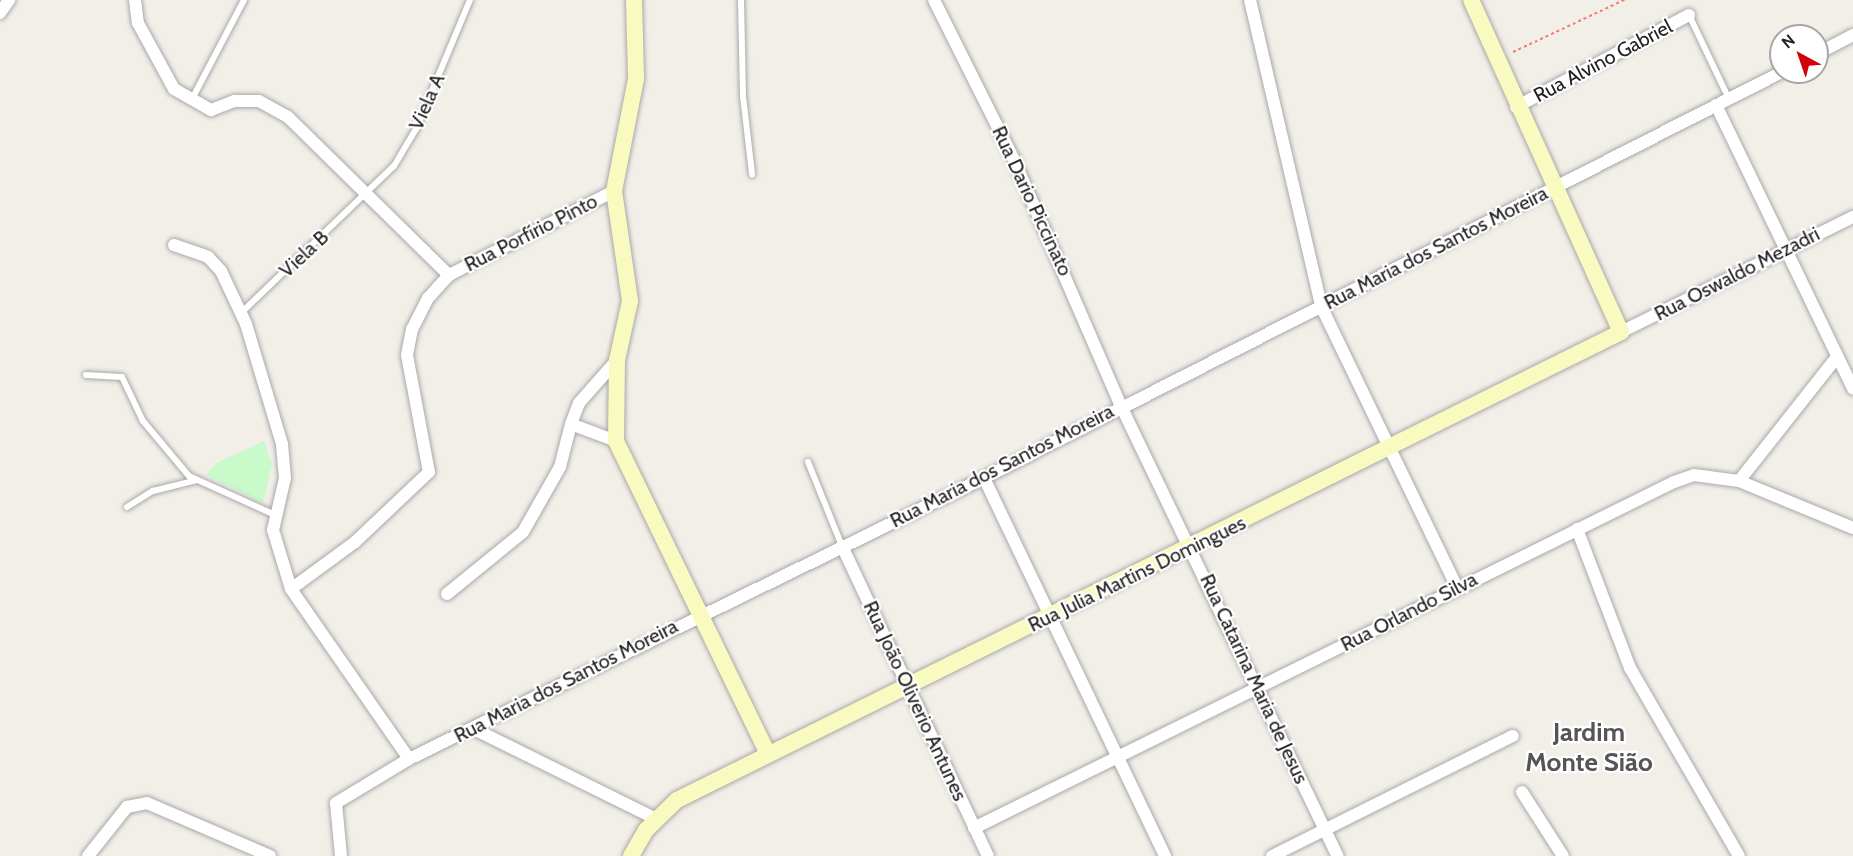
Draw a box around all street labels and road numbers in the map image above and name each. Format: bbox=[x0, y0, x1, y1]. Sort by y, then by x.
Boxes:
street label: Rua Alvino Gabriel bbox=[1530, 14, 1676, 108]
street label: Viela A bbox=[404, 70, 450, 134]
street label: Rua Dario Piccinato bbox=[987, 122, 1077, 280]
street label: Rua Maria dos Santos Moreira bbox=[1320, 181, 1552, 315]
street label: Rua Porfírio Pinto bbox=[460, 189, 602, 277]
street label: Rua Oswaldo Mezadri bbox=[1650, 222, 1824, 326]
street label: Viela B bbox=[274, 225, 334, 283]
street label: Rua Maria dos Santos Moreira bbox=[886, 399, 1118, 533]
street label: Rua Julia Martins Domingues bbox=[1024, 511, 1250, 637]
street label: Rua Orlando Silva bbox=[1337, 567, 1481, 657]
street label: Rua Catarina Maria de Jesus bbox=[1195, 570, 1313, 788]
street label: Rua João Oliverio Antunes bbox=[858, 597, 972, 805]
street label: Rua Maria dos Santos Moreira bbox=[450, 614, 682, 748]

